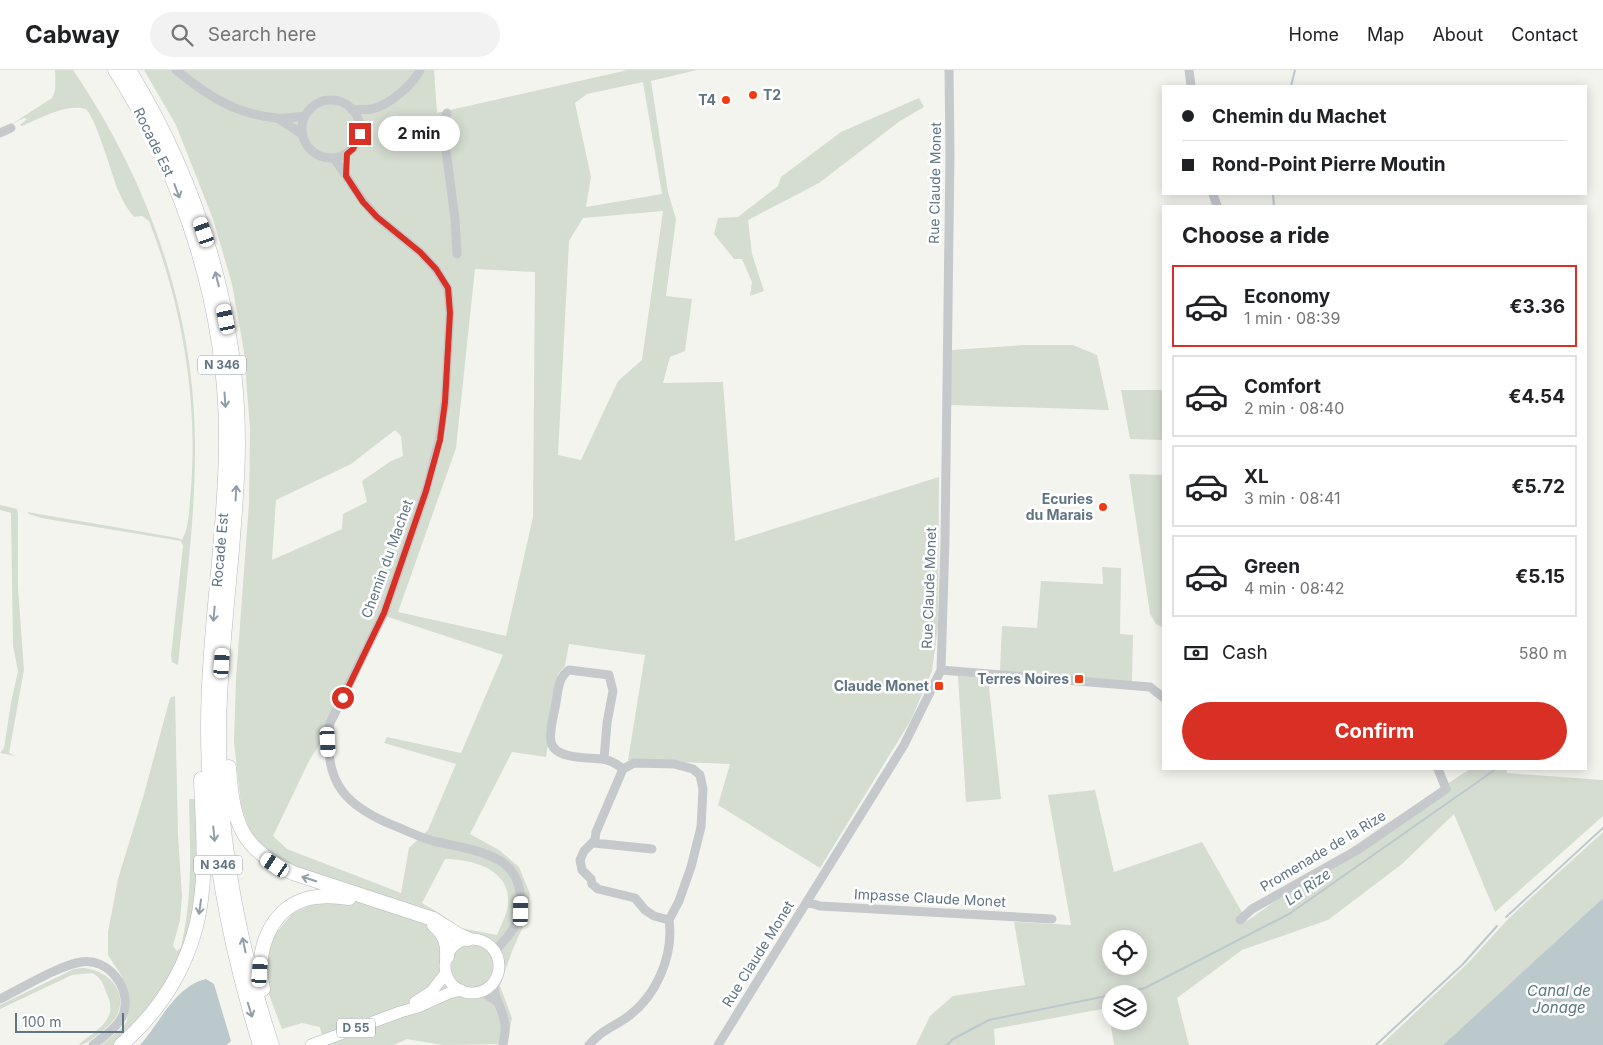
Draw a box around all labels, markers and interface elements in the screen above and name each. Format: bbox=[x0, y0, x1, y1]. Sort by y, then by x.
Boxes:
search box bbox=[150, 12, 500, 57]
text: Cabway bbox=[25, 20, 120, 49]
icon: search bbox=[168, 21, 196, 49]
text: Search here bbox=[208, 23, 316, 46]
text: Home bbox=[1289, 24, 1339, 45]
text: Map bbox=[1367, 24, 1404, 45]
text: About bbox=[1432, 24, 1483, 45]
text: Contact bbox=[1511, 24, 1578, 45]
place label: T2 bbox=[763, 86, 781, 103]
marker: T2 bbox=[747, 89, 759, 101]
place label: T4 bbox=[698, 91, 716, 108]
marker: T4 bbox=[720, 94, 732, 106]
street label: Rocade Est bbox=[131, 105, 179, 179]
text: Chemin du Machet bbox=[1212, 105, 1386, 128]
callout: 2 min bbox=[378, 116, 460, 152]
street label: Rue Claude Monet bbox=[925, 121, 944, 244]
route end bbox=[349, 123, 371, 145]
text: 2 min bbox=[398, 123, 440, 143]
text: Rond-Point Pierre Moutin bbox=[1212, 153, 1446, 176]
one-way arrow bbox=[173, 183, 182, 198]
car bbox=[192, 215, 215, 249]
text: Choose a ride bbox=[1182, 222, 1330, 248]
one-way arrow bbox=[212, 272, 221, 288]
icon: car bbox=[1184, 284, 1229, 329]
text: Economy bbox=[1244, 285, 1330, 308]
text: €3.36 bbox=[1510, 295, 1565, 318]
car bbox=[215, 303, 236, 335]
text: 1 min · 08:39 bbox=[1244, 308, 1340, 328]
road number: N 346 bbox=[198, 356, 246, 374]
icon: car bbox=[1184, 374, 1229, 419]
text: Comfort bbox=[1244, 375, 1321, 398]
text: €4.54 bbox=[1509, 385, 1565, 408]
one-way arrow bbox=[220, 392, 229, 408]
text: 2 min · 08:40 bbox=[1244, 398, 1344, 418]
icon: car bbox=[1184, 464, 1229, 509]
text: XL bbox=[1244, 465, 1269, 488]
text: €5.72 bbox=[1511, 475, 1565, 498]
one-way arrow bbox=[231, 485, 240, 501]
text: 3 min · 08:41 bbox=[1244, 488, 1340, 508]
place label: Ecuries du Marais bbox=[1026, 490, 1093, 523]
street label: Chemin du Machet bbox=[357, 497, 416, 620]
marker: Ecuries du Marais bbox=[1097, 501, 1109, 513]
street label: Rocade Est bbox=[208, 512, 231, 588]
street label: Rue Claude Monet bbox=[918, 526, 939, 649]
icon: car bbox=[1184, 554, 1229, 599]
text: Green bbox=[1244, 555, 1300, 578]
text: €5.15 bbox=[1515, 565, 1565, 588]
text: 4 min · 08:42 bbox=[1244, 578, 1344, 598]
one-way arrow bbox=[210, 606, 219, 622]
icon: cash bbox=[1182, 639, 1210, 667]
text: Cash bbox=[1222, 641, 1268, 664]
text: 580 m bbox=[1519, 643, 1567, 663]
car bbox=[213, 648, 230, 678]
place label: Terres Noires bbox=[977, 670, 1069, 687]
marker: Terres Noires bbox=[1073, 673, 1085, 685]
place label: Claude Monet bbox=[834, 677, 929, 694]
marker: Claude Monet bbox=[933, 680, 945, 692]
route start bbox=[332, 687, 354, 709]
button: Confirm bbox=[1182, 702, 1567, 760]
car bbox=[319, 727, 336, 757]
street label: Promenade de la Rize bbox=[1257, 806, 1389, 895]
one-way arrow bbox=[209, 825, 219, 841]
car bbox=[258, 850, 291, 880]
road number: N 346 bbox=[194, 856, 242, 874]
water label: La Rize bbox=[1281, 864, 1334, 909]
one-way arrow bbox=[301, 873, 317, 883]
street label: Impasse Claude Monet bbox=[854, 885, 1007, 910]
car bbox=[513, 896, 528, 926]
street label: Rue Claude Monet bbox=[718, 897, 797, 1010]
one-way arrow bbox=[195, 898, 205, 914]
map controls bbox=[1102, 930, 1147, 1030]
button: locate bbox=[1102, 930, 1147, 975]
one-way arrow bbox=[239, 937, 248, 953]
car bbox=[251, 957, 268, 987]
water label: Canal de Jonage bbox=[1527, 981, 1591, 1017]
button: layers bbox=[1102, 985, 1147, 1030]
one-way arrow bbox=[245, 1002, 255, 1018]
scale bar bbox=[15, 1010, 124, 1033]
text: 100 m bbox=[22, 1013, 62, 1030]
road number: D 55 bbox=[337, 1018, 375, 1038]

